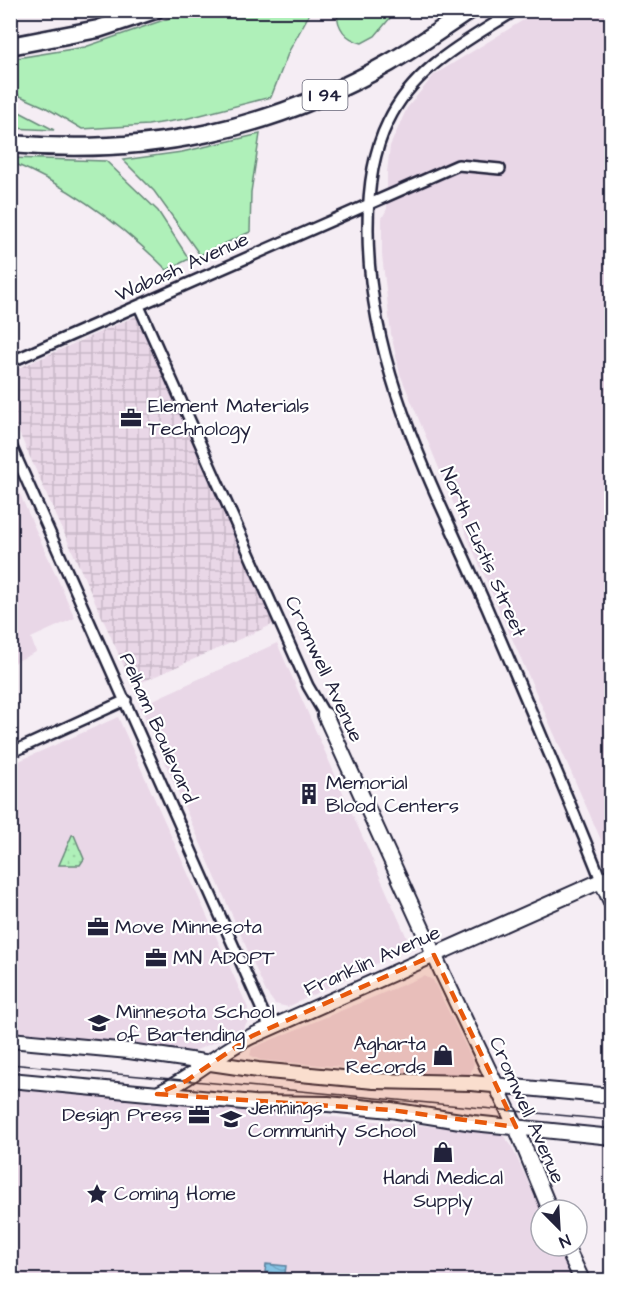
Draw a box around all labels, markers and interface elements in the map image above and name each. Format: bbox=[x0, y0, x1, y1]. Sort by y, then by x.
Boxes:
road number: I 94 bbox=[302, 80, 348, 110]
street label: Wabash Avenue bbox=[111, 225, 253, 309]
place label: Element Materials Technology bbox=[148, 392, 309, 444]
office icon: Element Materials Technology bbox=[119, 406, 143, 430]
street label: North Eustis Street bbox=[433, 462, 533, 642]
street label: Cromwell Avenue bbox=[278, 591, 370, 747]
street label: Pelham Boulevard bbox=[112, 648, 204, 808]
place label: Memorial Blood Centers bbox=[326, 769, 459, 820]
building icon: Memorial Blood Centers bbox=[297, 782, 321, 806]
place label: Move Minnesota bbox=[115, 913, 262, 941]
office icon: Move Minnesota bbox=[86, 915, 110, 939]
street label: Franklin Avenue bbox=[299, 918, 445, 1004]
place label: MN ADOPT bbox=[173, 944, 275, 972]
office icon: MN ADOPT bbox=[144, 946, 168, 970]
place label: Minnesota School of Bartending bbox=[116, 998, 275, 1050]
school or university icon: Minnesota School of Bartending bbox=[87, 1011, 111, 1035]
place label: Agharta Records bbox=[346, 1030, 426, 1081]
street label: Cromwell Avenue bbox=[482, 1032, 572, 1188]
shop icon: Agharta Records bbox=[431, 1043, 455, 1067]
place label: Jennings Community School bbox=[248, 1094, 416, 1146]
place label: Design Press bbox=[62, 1101, 182, 1130]
office icon: Design Press bbox=[187, 1103, 211, 1127]
school or university icon: Jennings Community School bbox=[219, 1107, 243, 1131]
shop icon: Handi Medical Supply bbox=[431, 1140, 455, 1164]
place label: Handi Medical Supply bbox=[383, 1164, 503, 1216]
place label: Coming Home bbox=[114, 1180, 236, 1209]
place icon: Coming Home bbox=[85, 1182, 109, 1206]
north arrow bbox=[529, 1198, 589, 1258]
text: N bbox=[556, 1229, 574, 1253]

